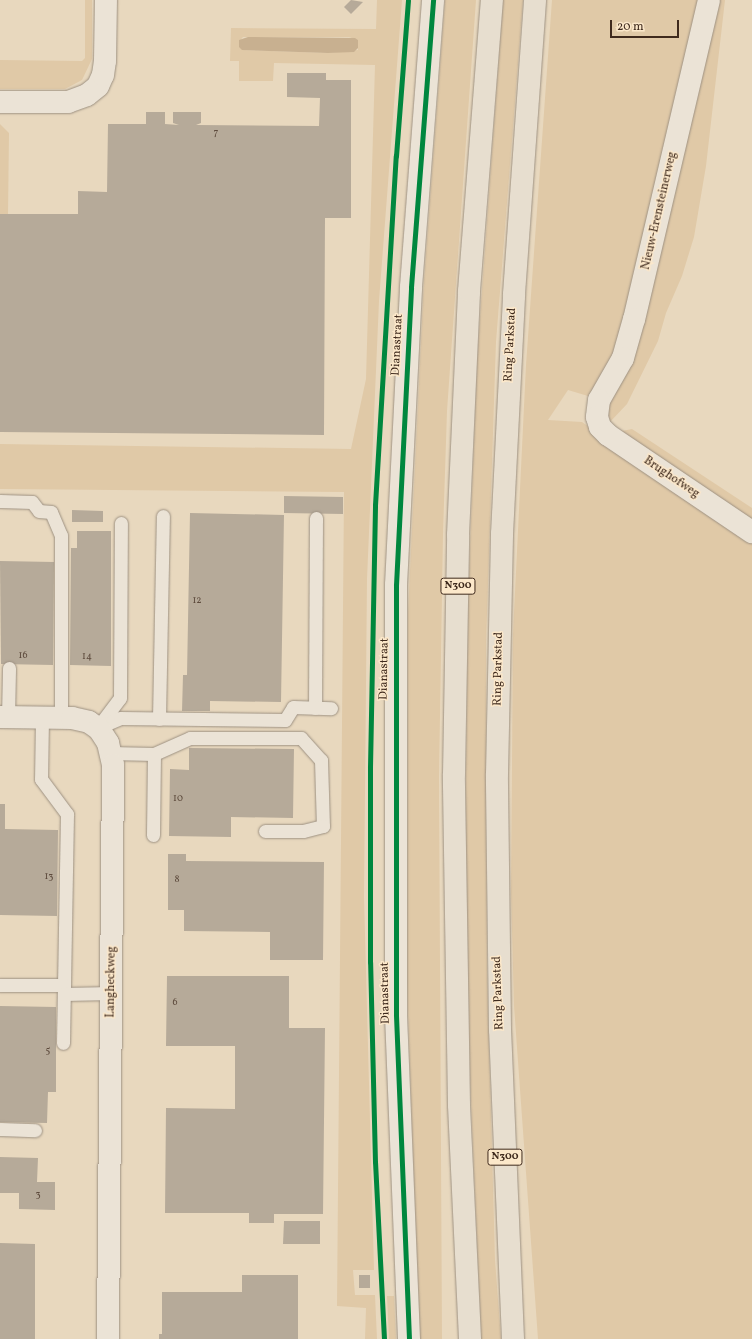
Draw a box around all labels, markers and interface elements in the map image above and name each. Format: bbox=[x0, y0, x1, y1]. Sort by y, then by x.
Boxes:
scale bar bbox=[612, 12, 681, 38]
text: 20 m bbox=[617, 19, 644, 35]
house number: 7 bbox=[214, 127, 218, 139]
street label: Nieuw-Erensteinerweg bbox=[639, 151, 681, 271]
street label: Ring Parkstad bbox=[502, 308, 520, 382]
street label: Dianastraat bbox=[389, 314, 407, 376]
street label: Brughofweg bbox=[640, 454, 702, 502]
road number: N300 bbox=[440, 577, 476, 595]
house number: 12 bbox=[192, 595, 202, 607]
street label: Ring Parkstad bbox=[491, 632, 507, 706]
street label: Dianastraat bbox=[377, 638, 393, 700]
house number: 16 bbox=[19, 650, 27, 662]
house number: 14 bbox=[82, 651, 92, 663]
house number: 10 bbox=[173, 793, 183, 805]
house number: 13 bbox=[44, 871, 54, 883]
house number: 8 bbox=[174, 874, 180, 886]
street label: Langheckweg bbox=[104, 946, 120, 1018]
street label: Ring Parkstad bbox=[491, 956, 507, 1030]
street label: Dianastraat bbox=[378, 962, 394, 1024]
house number: 6 bbox=[172, 997, 178, 1009]
house number: 5 bbox=[46, 1045, 50, 1057]
road number: N300 bbox=[487, 1148, 523, 1166]
house number: 3 bbox=[35, 1189, 41, 1201]

